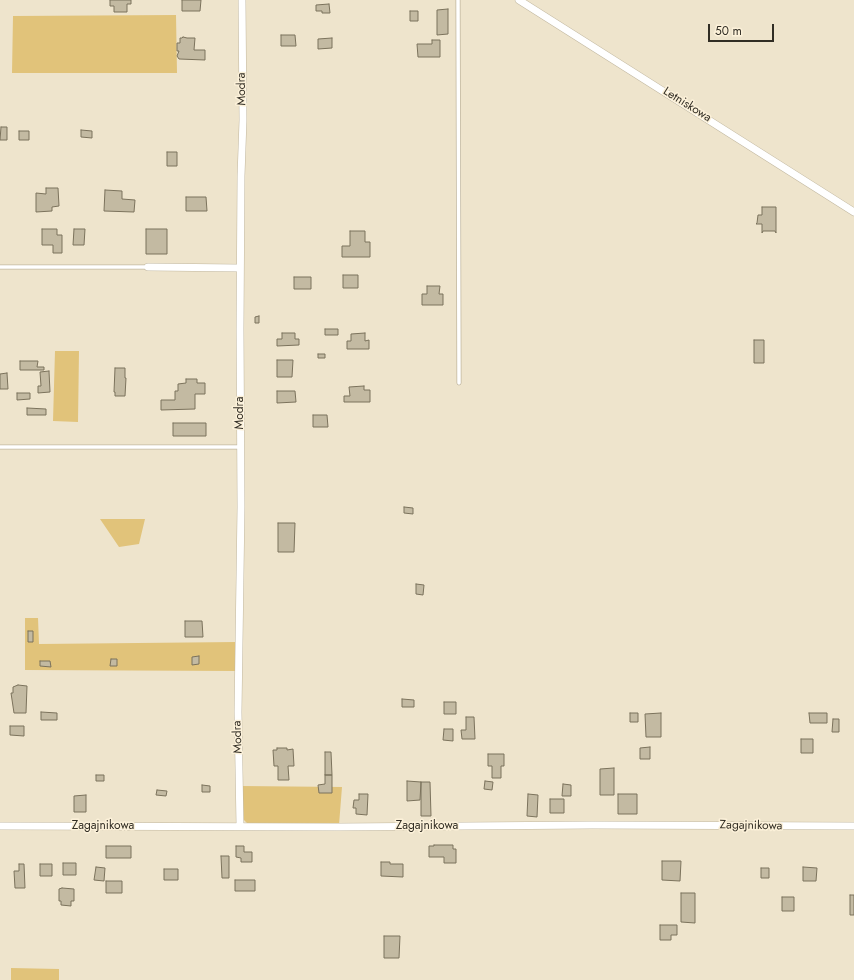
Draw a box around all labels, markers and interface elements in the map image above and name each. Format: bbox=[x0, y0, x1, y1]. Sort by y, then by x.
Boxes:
scale bar bbox=[710, 16, 776, 42]
text: 50 m bbox=[715, 22, 742, 40]
street label: Modra bbox=[235, 72, 249, 106]
street label: Letniskowa bbox=[660, 85, 714, 125]
street label: Modra bbox=[233, 397, 247, 429]
street label: Modra bbox=[230, 720, 246, 754]
street label: Zagajnikowa bbox=[720, 818, 782, 834]
street label: Zagajnikowa bbox=[72, 819, 134, 833]
street label: Zagajnikowa bbox=[396, 819, 458, 833]

